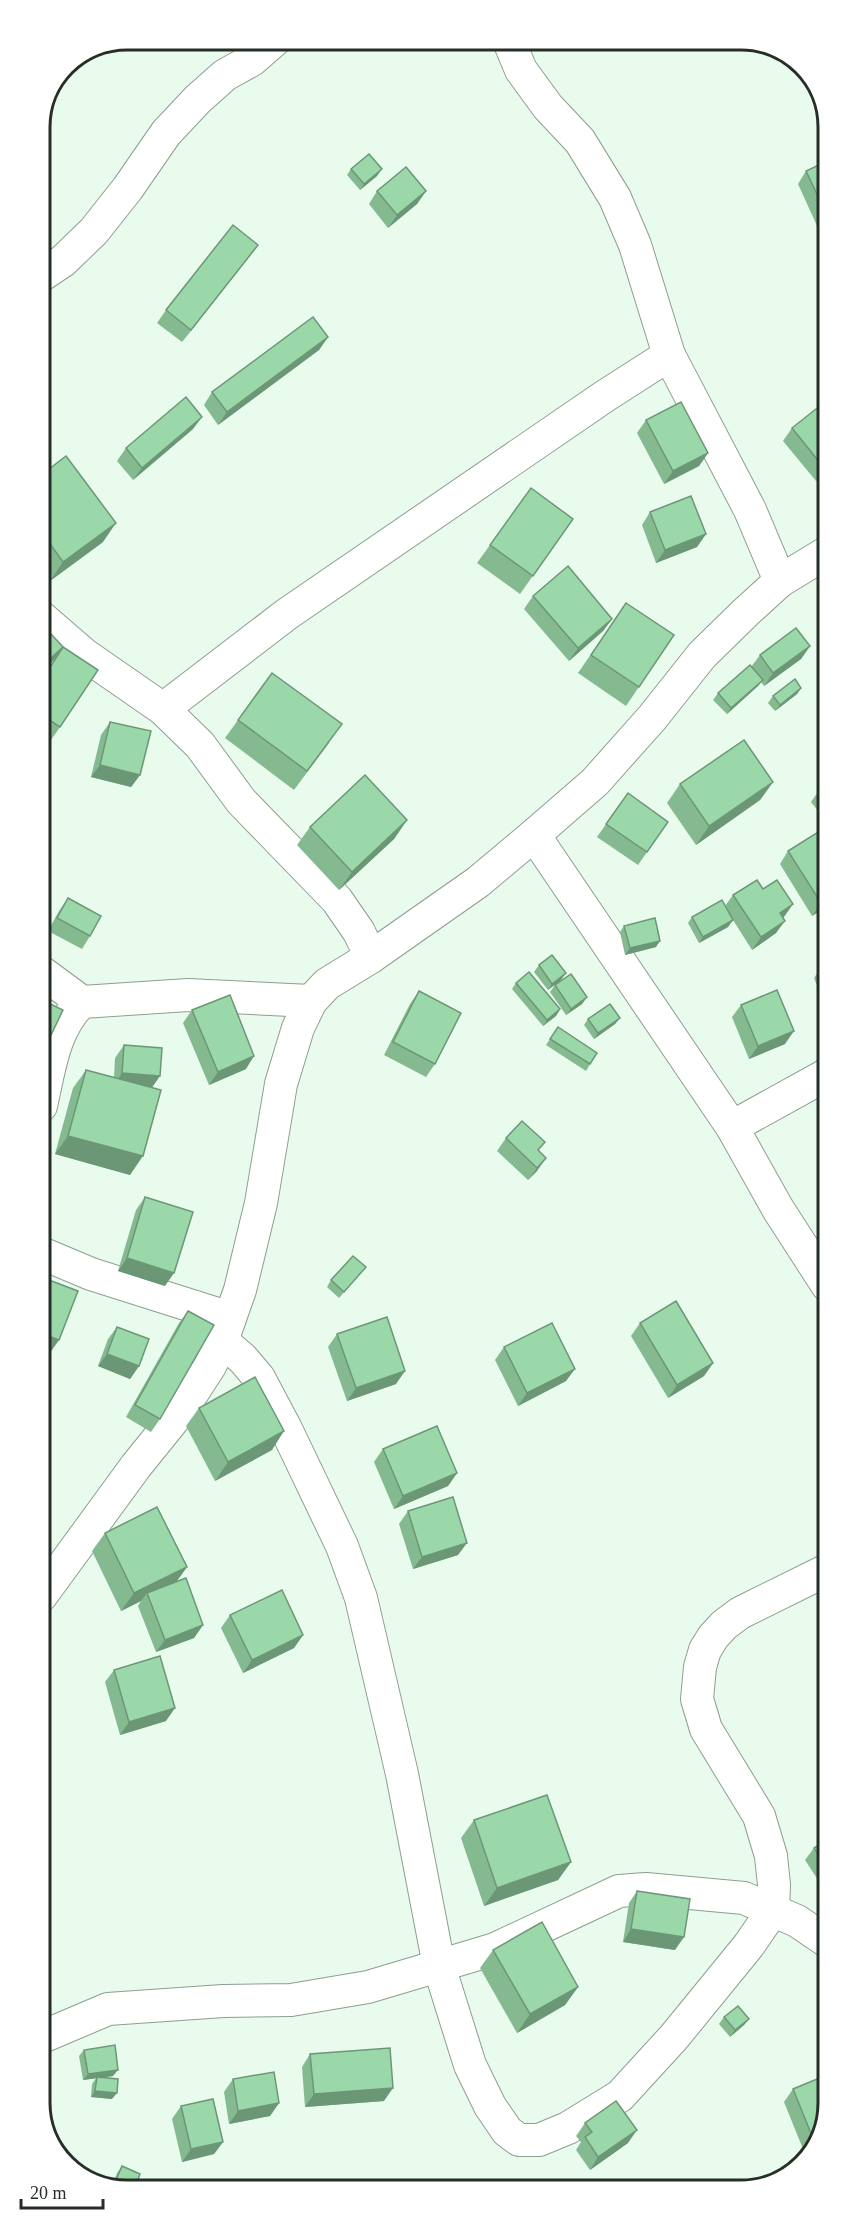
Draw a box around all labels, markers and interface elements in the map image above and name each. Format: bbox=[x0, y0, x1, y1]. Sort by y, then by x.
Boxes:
scale bar bbox=[21, 2172, 104, 2210]
text: 20 m bbox=[30, 2183, 67, 2203]

